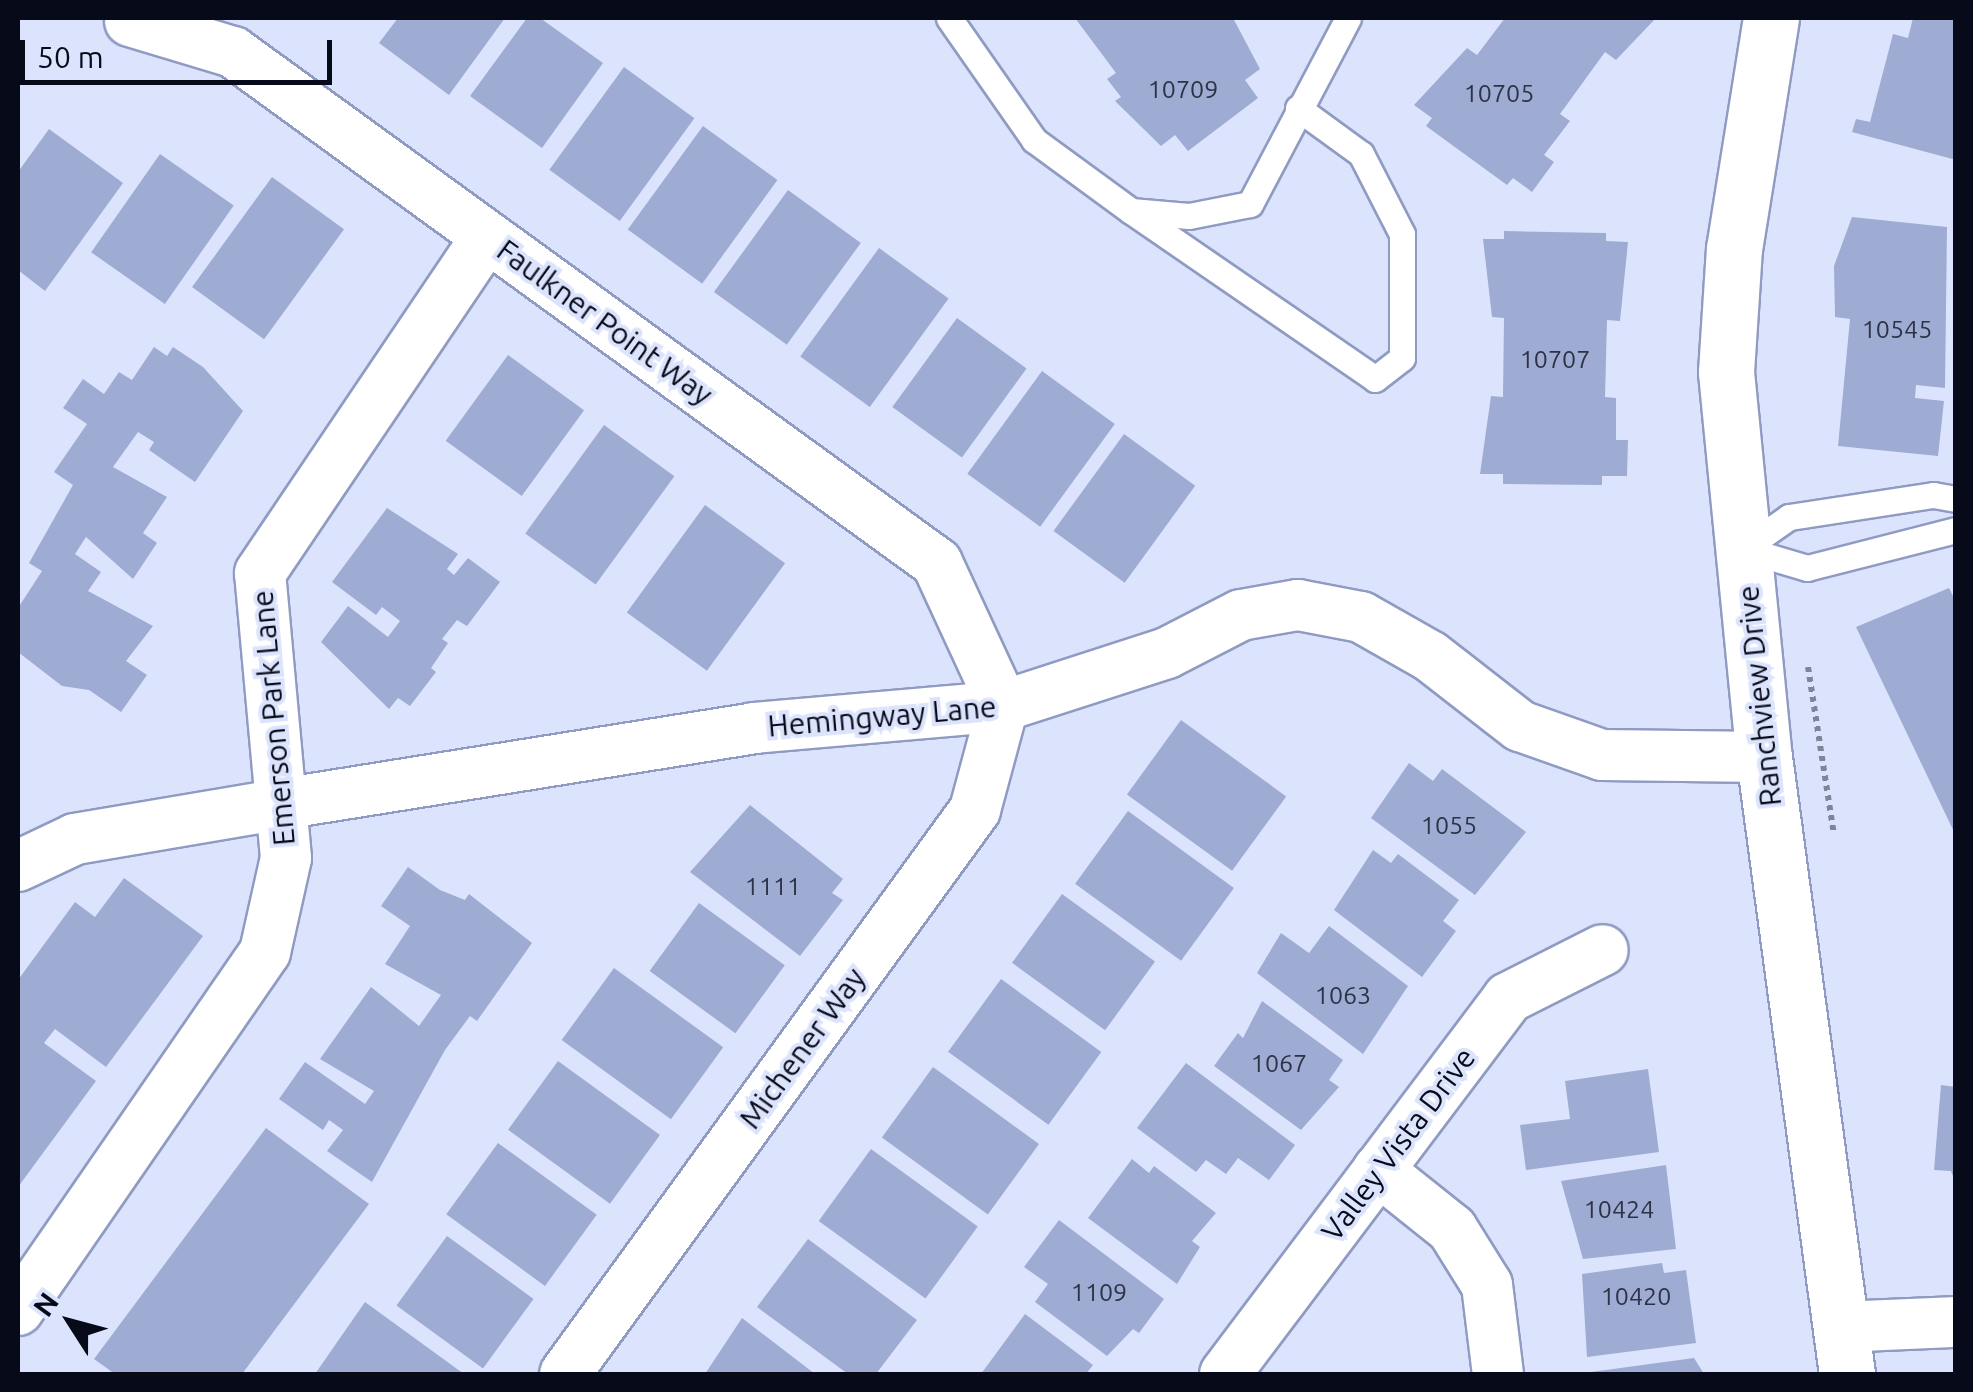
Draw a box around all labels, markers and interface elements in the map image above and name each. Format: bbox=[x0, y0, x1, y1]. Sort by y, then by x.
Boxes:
scale bar bbox=[25, 20, 338, 82]
text: 50 m bbox=[37, 40, 104, 74]
house number: 10709 bbox=[1148, 74, 1218, 104]
house number: 10705 bbox=[1464, 78, 1534, 108]
street label: Faulkner Point Way bbox=[490, 232, 720, 412]
house number: 10545 bbox=[1862, 314, 1932, 344]
house number: 10707 bbox=[1520, 344, 1590, 374]
street label: Ranchview Drive bbox=[1730, 584, 1788, 808]
street label: Emerson Park Lane bbox=[244, 589, 302, 847]
street label: Hemingway Lane bbox=[766, 688, 998, 744]
house number: 1055 bbox=[1421, 810, 1477, 840]
house number: 1111 bbox=[745, 871, 801, 901]
street label: Michener Way bbox=[732, 961, 872, 1135]
house number: 1063 bbox=[1315, 980, 1371, 1010]
street label: Valley Vista Drive bbox=[1314, 1040, 1482, 1248]
house number: 1067 bbox=[1251, 1048, 1307, 1078]
house number: 10424 bbox=[1584, 1194, 1654, 1224]
north arrow bbox=[20, 1272, 120, 1372]
house number: 1109 bbox=[1071, 1277, 1127, 1307]
house number: 10420 bbox=[1601, 1281, 1671, 1311]
text: N bbox=[27, 1287, 64, 1322]

